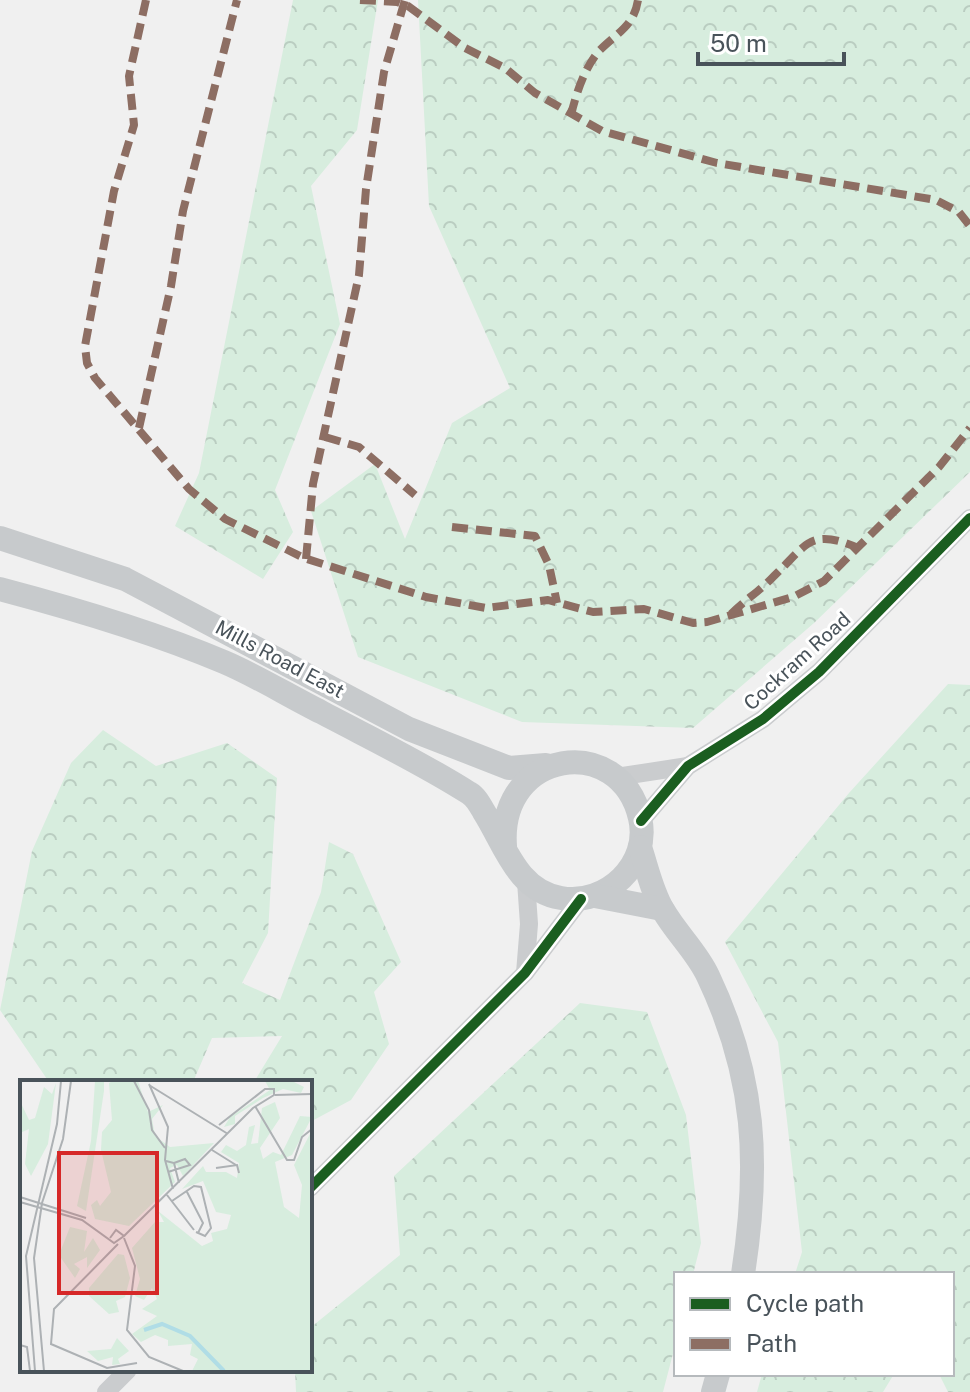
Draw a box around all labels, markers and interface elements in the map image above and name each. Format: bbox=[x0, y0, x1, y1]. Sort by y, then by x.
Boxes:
scale bar bbox=[698, 16, 844, 66]
text: 50 m bbox=[710, 29, 767, 57]
street label: Cockram Road bbox=[739, 607, 855, 715]
street label: Mills Road East bbox=[212, 615, 348, 703]
inset map bbox=[20, 1080, 312, 1372]
legend bbox=[674, 1272, 954, 1376]
text: Cycle path bbox=[746, 1289, 864, 1317]
text: Path bbox=[746, 1329, 797, 1357]

